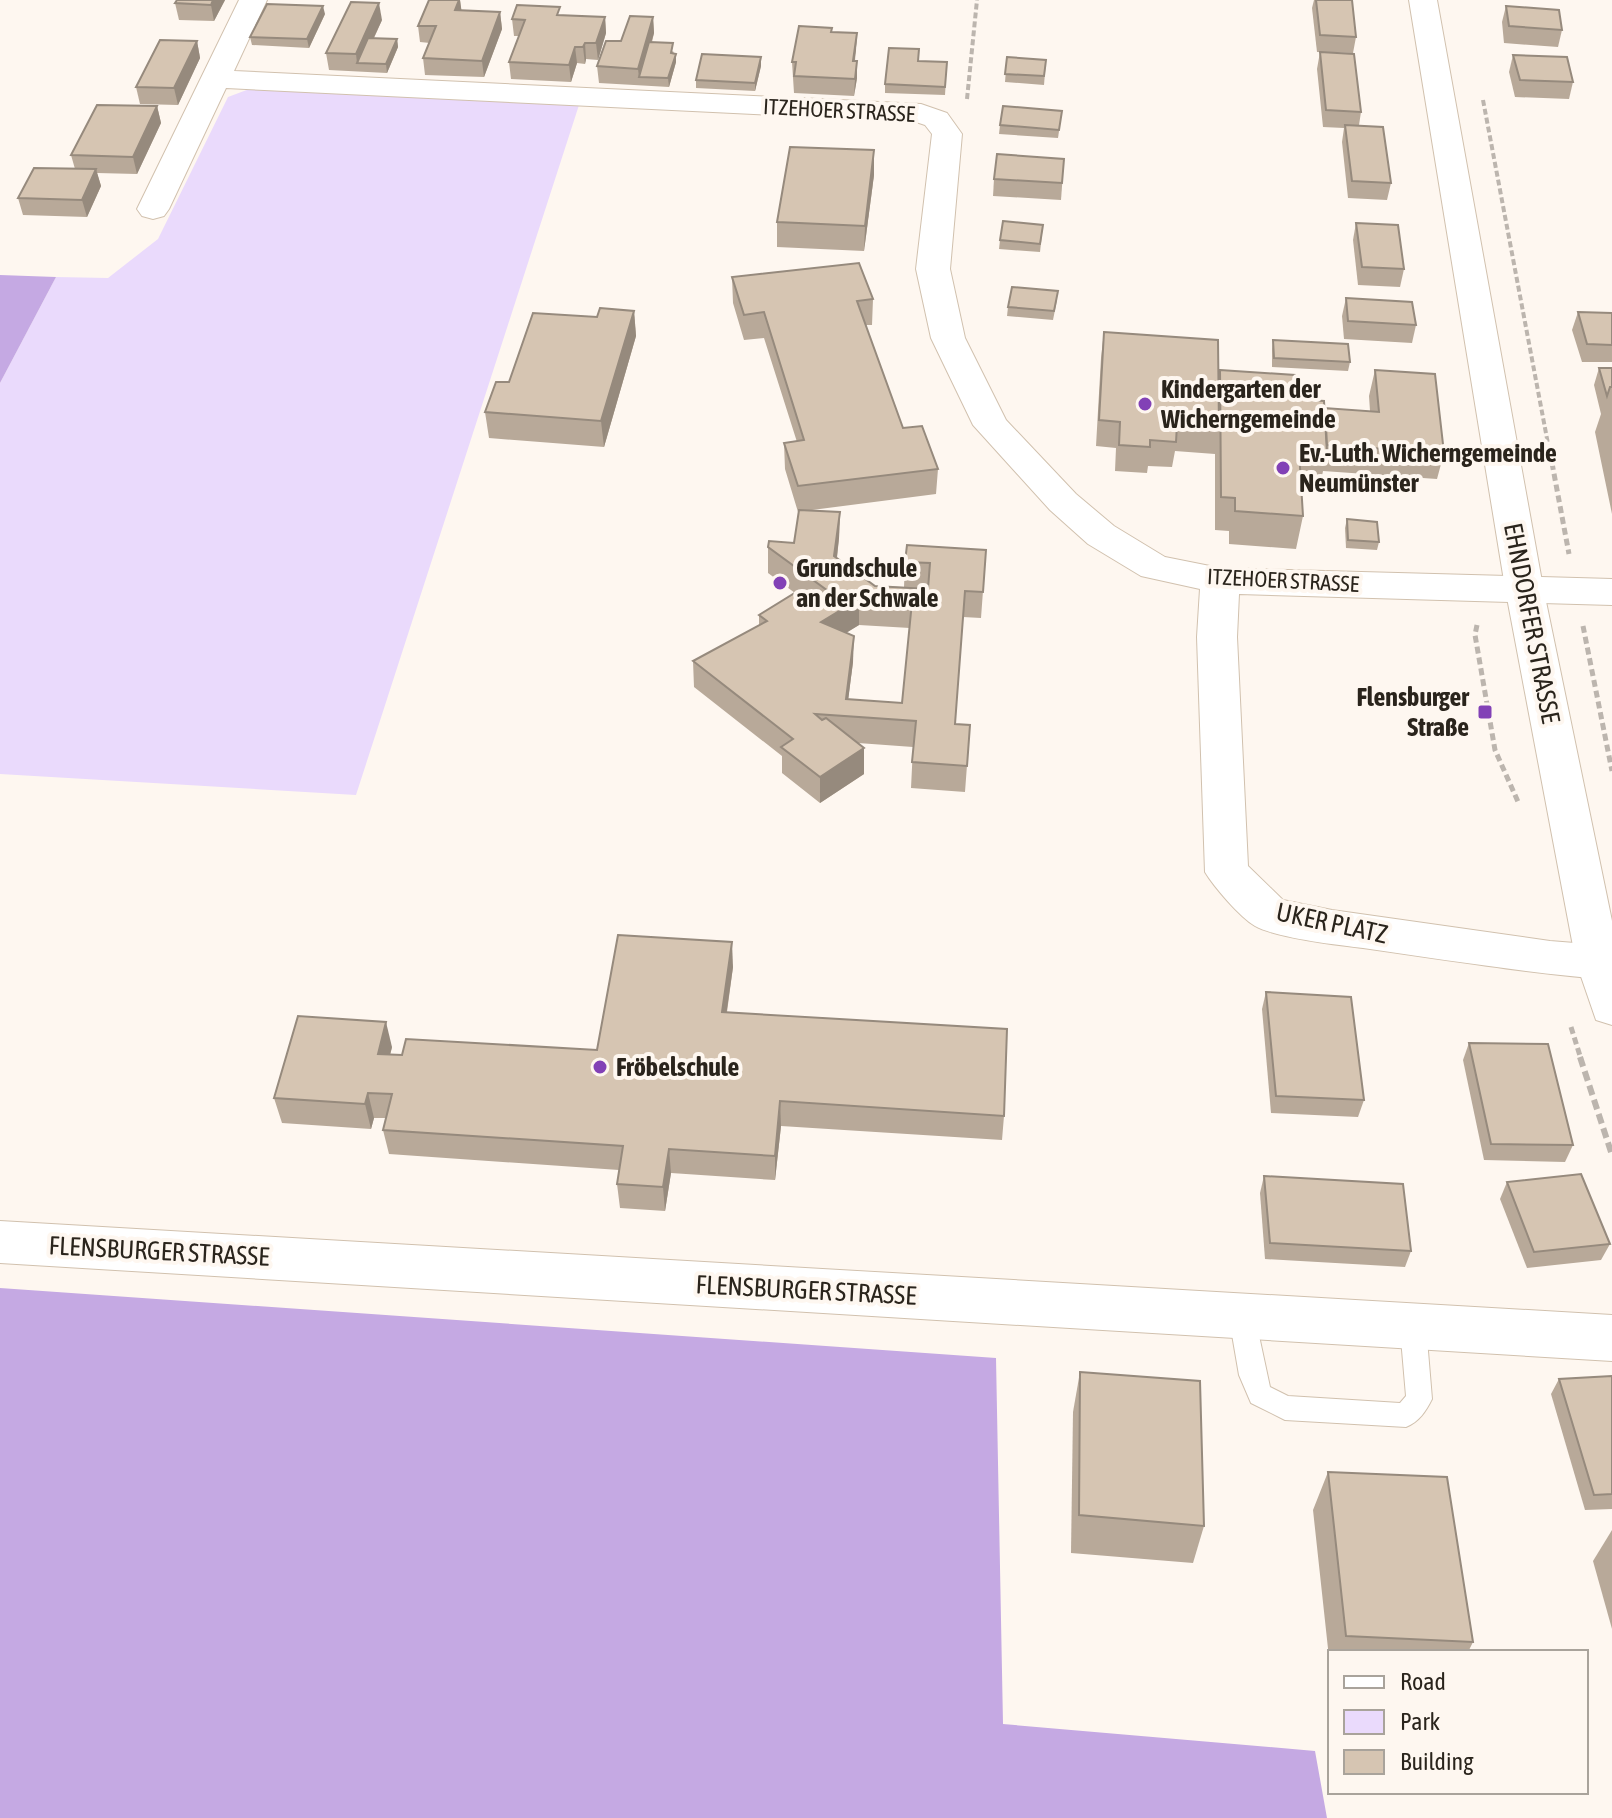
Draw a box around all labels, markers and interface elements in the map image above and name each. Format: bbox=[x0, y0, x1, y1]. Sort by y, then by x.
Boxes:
street label: ITZEHOER STRASSE bbox=[762, 93, 916, 127]
place label: Kindergarten der Wicherngemeinde bbox=[1160, 374, 1336, 434]
marker: Kindergarten der Wicherngemeinde bbox=[1136, 395, 1154, 413]
place label: Ev.-Luth. Wicherngemeinde Neumünster bbox=[1299, 438, 1557, 498]
marker: Ev.-Luth. Wicherngemeinde Neumünster bbox=[1274, 459, 1292, 477]
street label: EHNDORFER STRASSE bbox=[1498, 520, 1566, 726]
place label: Grundschule an der Schwale bbox=[796, 553, 939, 613]
street label: ITZEHOER STRASSE bbox=[1206, 563, 1360, 597]
marker: Grundschule an der Schwale bbox=[771, 574, 789, 592]
place label: Flensburger Straße bbox=[1356, 682, 1470, 742]
marker: Flensburger Straße bbox=[1476, 703, 1494, 721]
street label: UKER PLATZ bbox=[1273, 897, 1391, 949]
place label: Fröbelschule bbox=[616, 1052, 739, 1082]
marker: Fröbelschule bbox=[591, 1058, 609, 1076]
street label: FLENSBURGER STRASSE bbox=[48, 1230, 270, 1272]
street label: FLENSBURGER STRASSE bbox=[695, 1269, 917, 1311]
legend bbox=[1328, 1650, 1588, 1794]
text: Road bbox=[1400, 1668, 1446, 1695]
text: Park bbox=[1400, 1708, 1441, 1735]
text: Building bbox=[1400, 1748, 1474, 1775]

